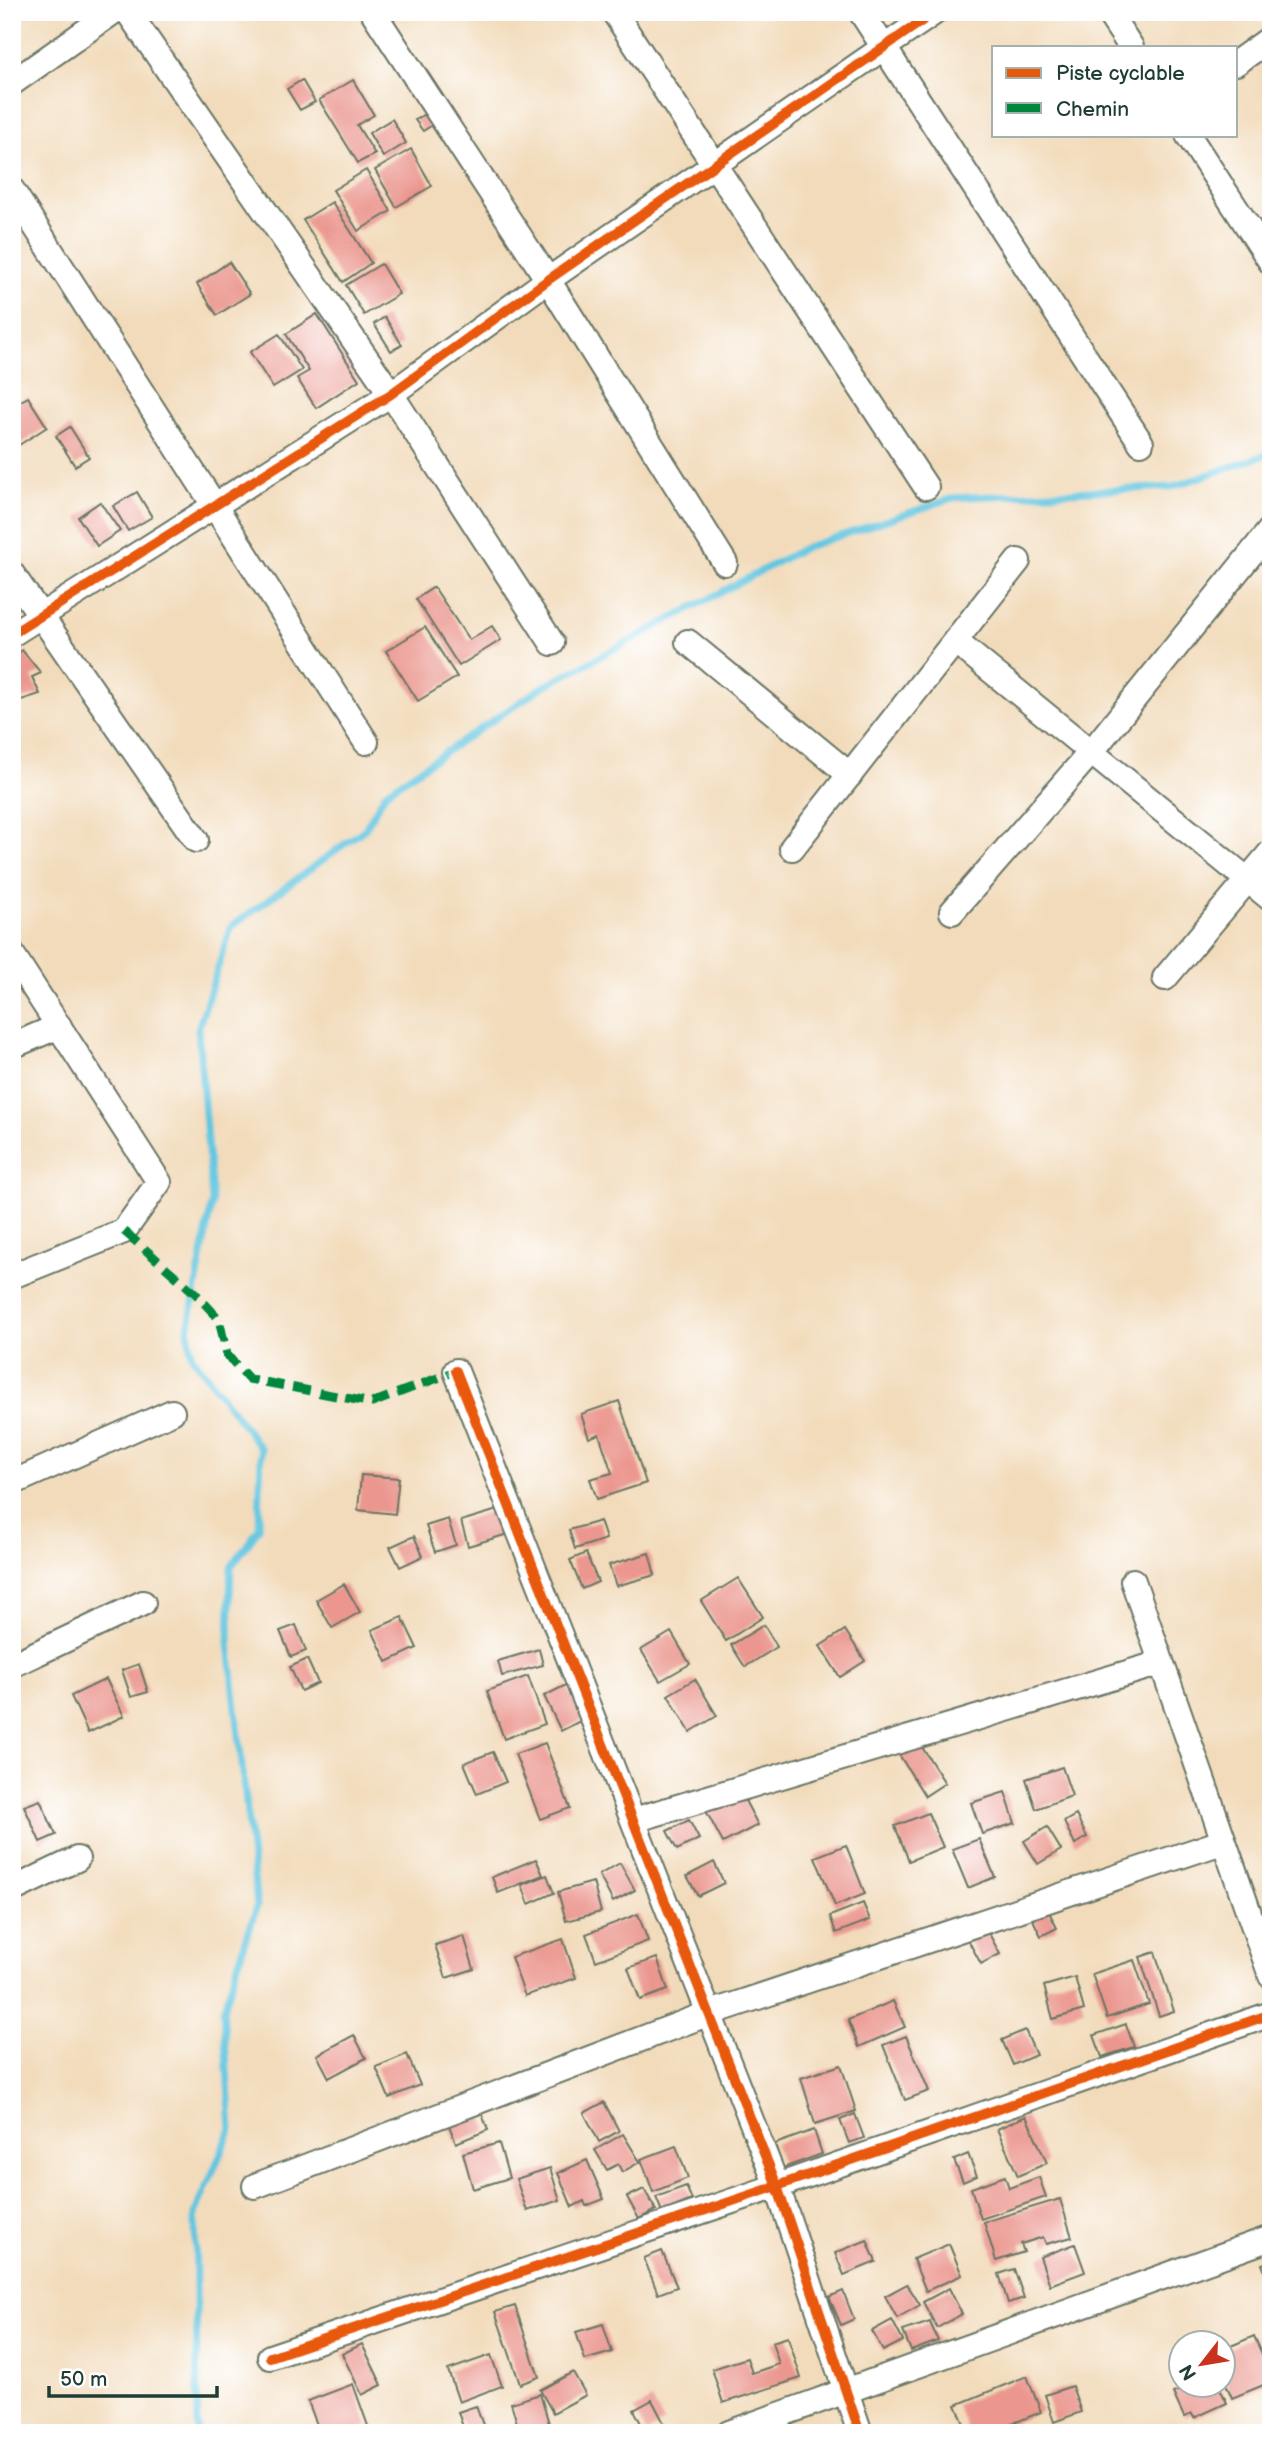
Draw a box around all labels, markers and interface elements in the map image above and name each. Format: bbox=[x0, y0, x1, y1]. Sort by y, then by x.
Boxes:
legend bbox=[992, 46, 1238, 136]
text: Piste cyclable bbox=[1056, 61, 1185, 86]
text: Chemin bbox=[1056, 97, 1129, 122]
north arrow bbox=[1168, 2330, 1238, 2400]
scale bar bbox=[49, 2354, 217, 2398]
text: N bbox=[1175, 2360, 1202, 2384]
text: 50 m bbox=[60, 2367, 107, 2392]

